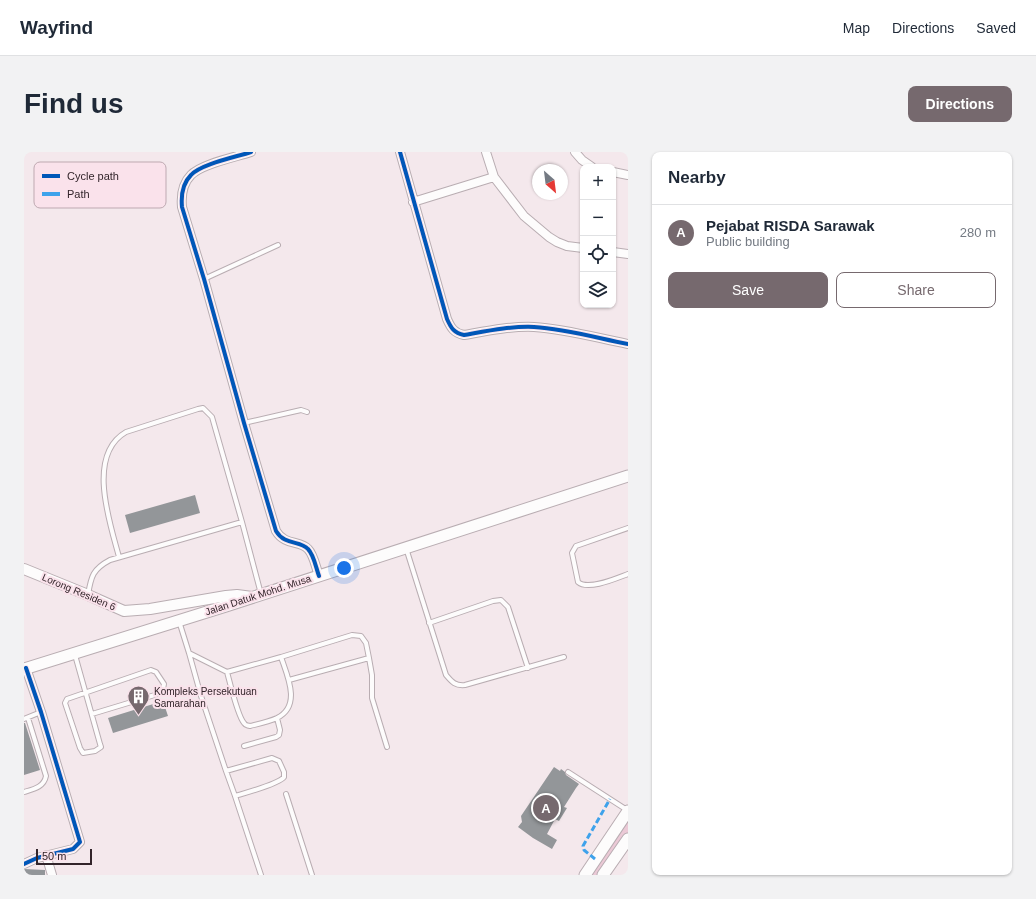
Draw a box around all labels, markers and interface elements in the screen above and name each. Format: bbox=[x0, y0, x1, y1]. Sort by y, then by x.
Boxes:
text: Wayfind bbox=[20, 17, 93, 38]
text: Map bbox=[843, 20, 870, 36]
text: Directions bbox=[892, 20, 954, 36]
text: Saved bbox=[976, 20, 1016, 36]
button: Directions bbox=[908, 86, 1012, 122]
text: Find us bbox=[24, 88, 124, 119]
legend bbox=[34, 162, 166, 208]
north arrow bbox=[532, 164, 568, 200]
map controls bbox=[580, 164, 616, 308]
button: + bbox=[580, 164, 616, 200]
text: Nearby bbox=[668, 168, 726, 187]
text: Cycle path bbox=[67, 170, 119, 182]
text: Path bbox=[67, 188, 90, 200]
button: − bbox=[580, 200, 616, 236]
text: Pejabat RISDA Sarawak bbox=[706, 217, 875, 234]
text: A bbox=[676, 225, 686, 240]
text: 280 m bbox=[960, 225, 996, 240]
text: Public building bbox=[706, 234, 790, 249]
button: locate bbox=[580, 236, 616, 272]
button: layers bbox=[580, 272, 616, 308]
button: Save bbox=[668, 272, 828, 308]
button: Share bbox=[836, 272, 996, 308]
your location bbox=[334, 558, 354, 578]
street label: Lorong Residen 6 bbox=[41, 572, 118, 613]
street label: Jalan Datuk Mohd. Musa bbox=[204, 573, 313, 617]
building icon: Kompleks Persekutuan Samarahan bbox=[125, 684, 151, 717]
place label: Kompleks Persekutuan Samarahan bbox=[154, 686, 257, 709]
pin: A bbox=[533, 793, 559, 823]
scale bar bbox=[36, 847, 92, 866]
text: 50 m bbox=[42, 850, 66, 862]

